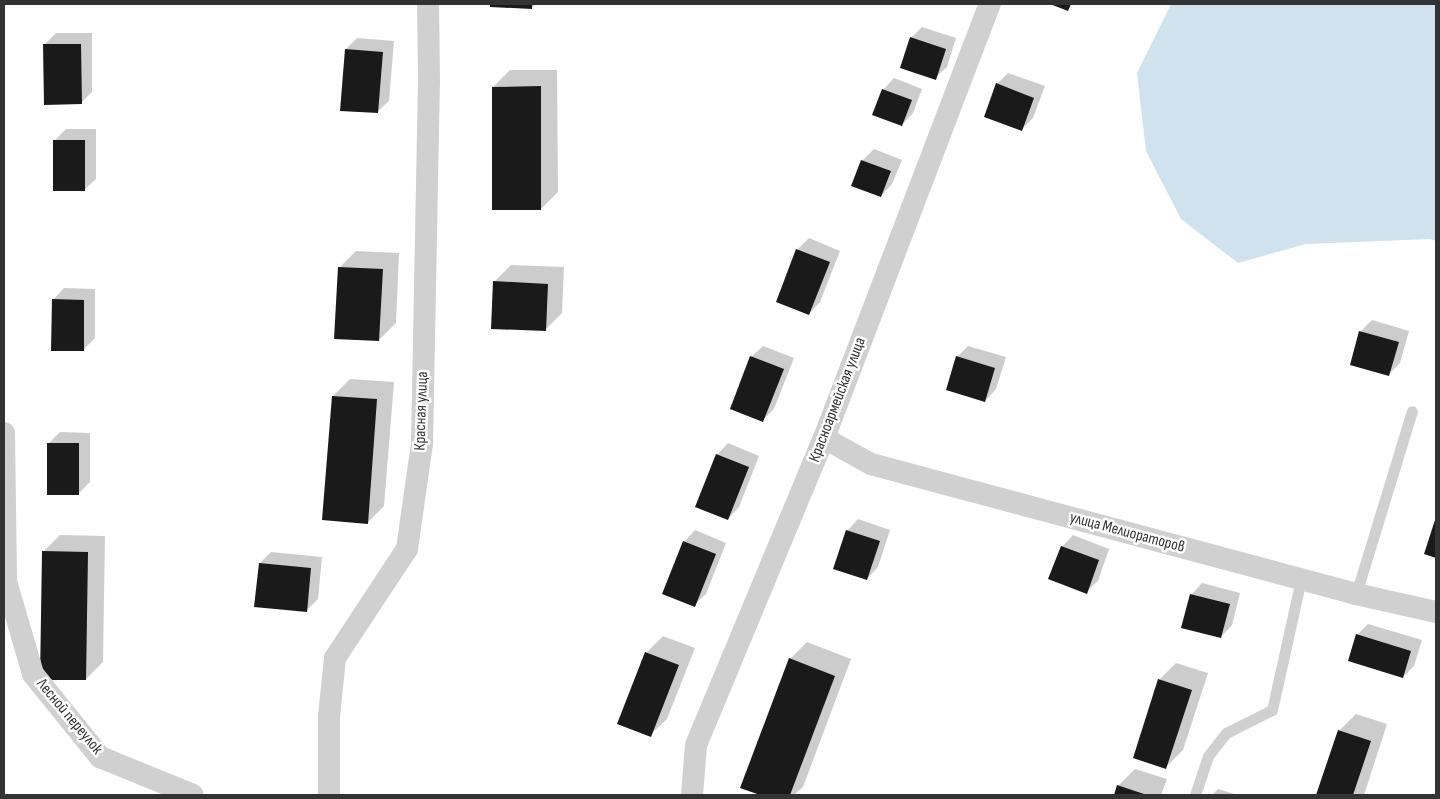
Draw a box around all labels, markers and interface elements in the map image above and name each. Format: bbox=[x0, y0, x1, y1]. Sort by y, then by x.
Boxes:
street label: Красноармейская улица bbox=[805, 335, 871, 465]
street label: Красная улица bbox=[411, 371, 433, 451]
street label: улица Мелиораторов bbox=[1067, 508, 1187, 558]
street label: Лесной переулок bbox=[32, 675, 106, 759]

